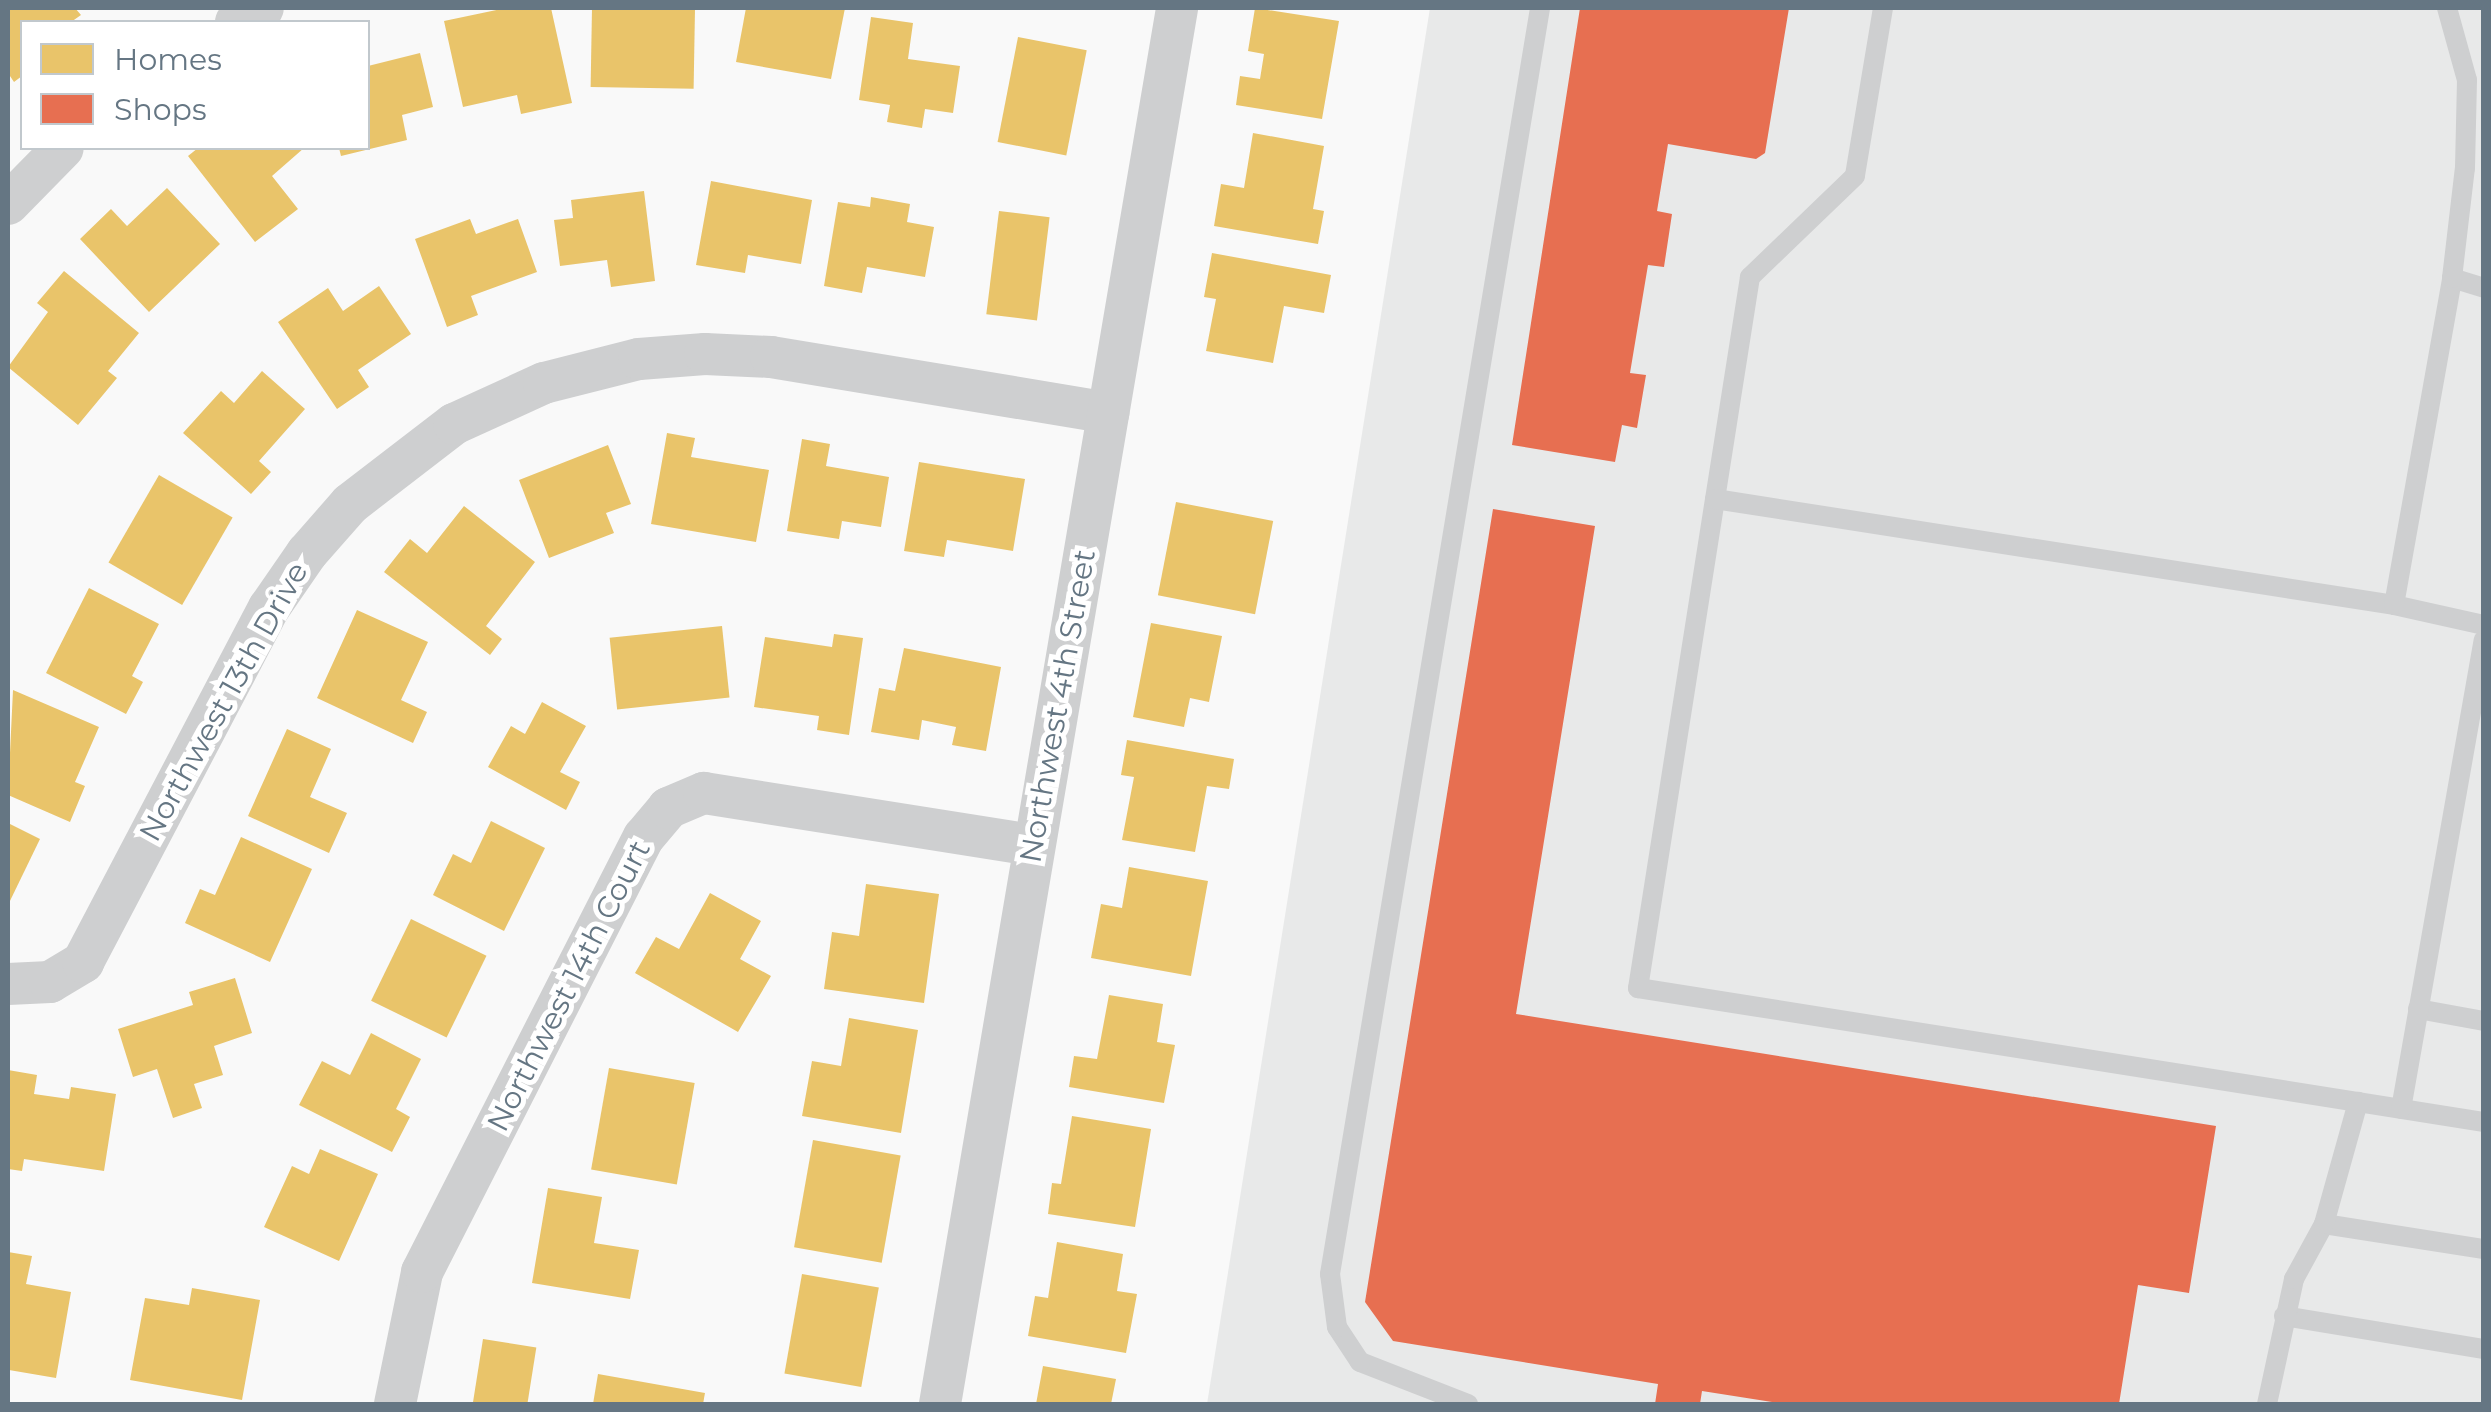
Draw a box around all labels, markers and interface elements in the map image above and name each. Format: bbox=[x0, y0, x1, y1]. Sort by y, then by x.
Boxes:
legend bbox=[20, 20, 370, 150]
text: Homes bbox=[114, 41, 222, 78]
text: Shops bbox=[114, 91, 207, 128]
street label: Northwest 4th Street bbox=[1013, 547, 1103, 865]
street label: Northwest 13th Drive bbox=[132, 556, 316, 848]
street label: Northwest 14th Court bbox=[480, 834, 658, 1138]

